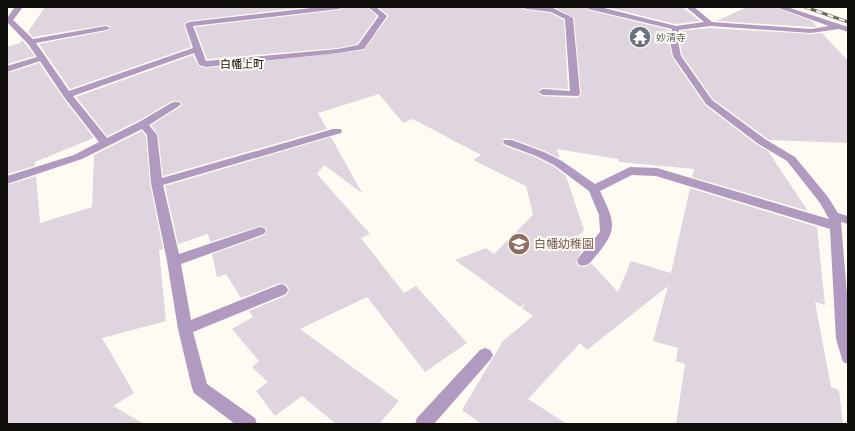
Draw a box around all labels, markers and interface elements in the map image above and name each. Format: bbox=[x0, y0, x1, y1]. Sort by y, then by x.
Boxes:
temple icon: 妙清寺 bbox=[627, 24, 653, 50]
place label: 妙清寺 bbox=[656, 31, 686, 43]
district label: 白幡上町 bbox=[220, 57, 264, 70]
school or university icon: 白幡幼稚園 bbox=[506, 231, 532, 257]
place label: 白幡幼稚園 bbox=[534, 236, 594, 251]

